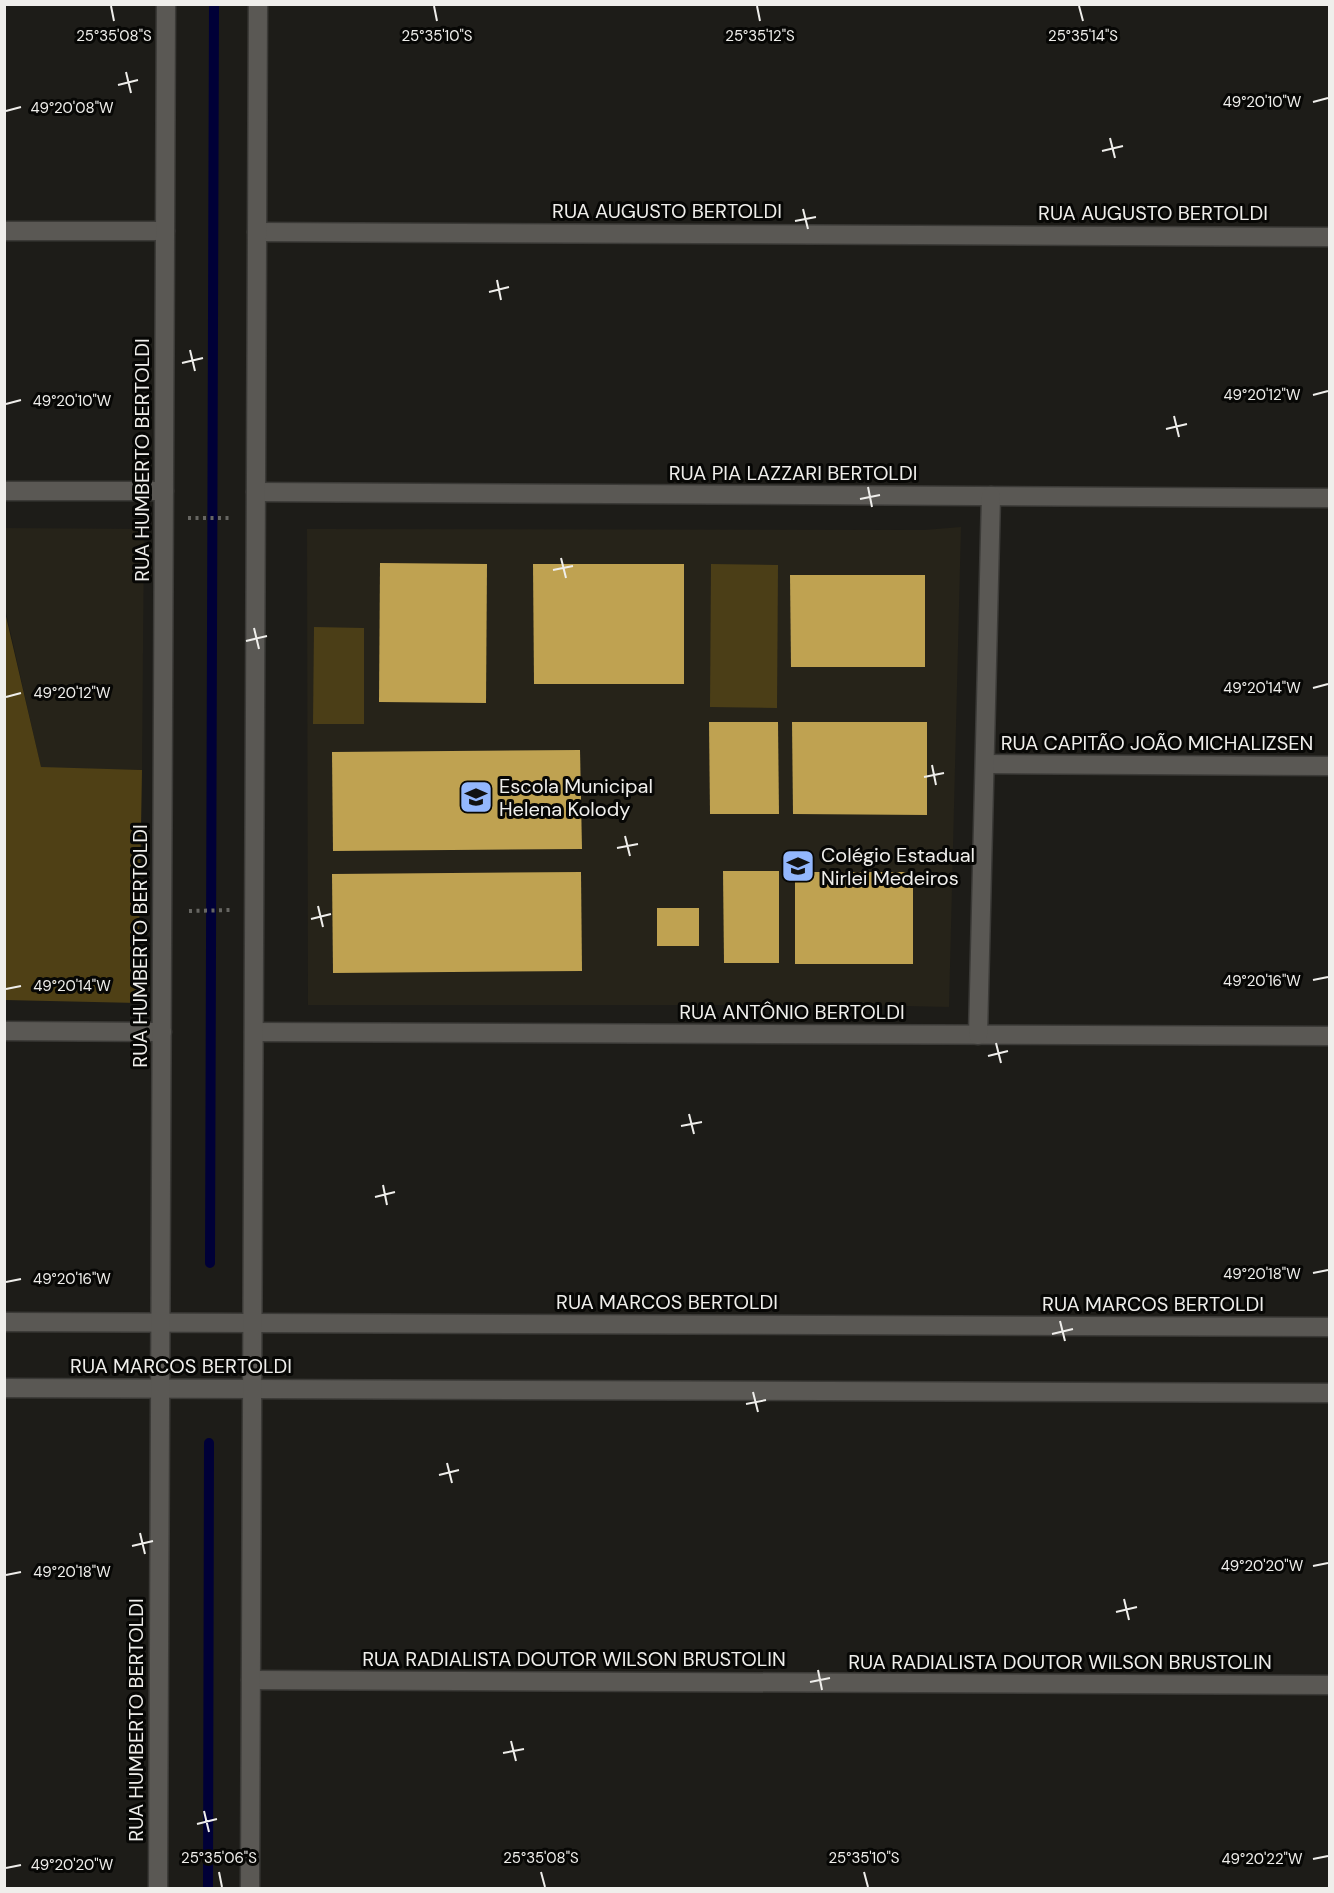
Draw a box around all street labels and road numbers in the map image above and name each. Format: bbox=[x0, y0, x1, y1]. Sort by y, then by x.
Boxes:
street label: RUA AUGUSTO BERTOLDI bbox=[552, 198, 782, 224]
street label: RUA AUGUSTO BERTOLDI bbox=[1038, 200, 1268, 226]
street label: RUA HUMBERTO BERTOLDI bbox=[129, 338, 155, 582]
street label: RUA PIA LAZZARI BERTOLDI bbox=[669, 460, 917, 486]
street label: RUA CAPITÃO JOÃO MICHALIZSEN bbox=[1001, 730, 1313, 756]
street label: RUA HUMBERTO BERTOLDI bbox=[127, 824, 153, 1068]
street label: RUA ANTÔNIO BERTOLDI bbox=[679, 999, 905, 1025]
street label: RUA MARCOS BERTOLDI bbox=[556, 1289, 778, 1315]
street label: RUA MARCOS BERTOLDI bbox=[1042, 1291, 1264, 1317]
street label: RUA MARCOS BERTOLDI bbox=[70, 1353, 292, 1379]
street label: RUA HUMBERTO BERTOLDI bbox=[123, 1598, 149, 1842]
street label: RUA RADIALISTA DOUTOR WILSON BRUSTOLIN bbox=[362, 1646, 786, 1672]
street label: RUA RADIALISTA DOUTOR WILSON BRUSTOLIN bbox=[848, 1649, 1272, 1675]

